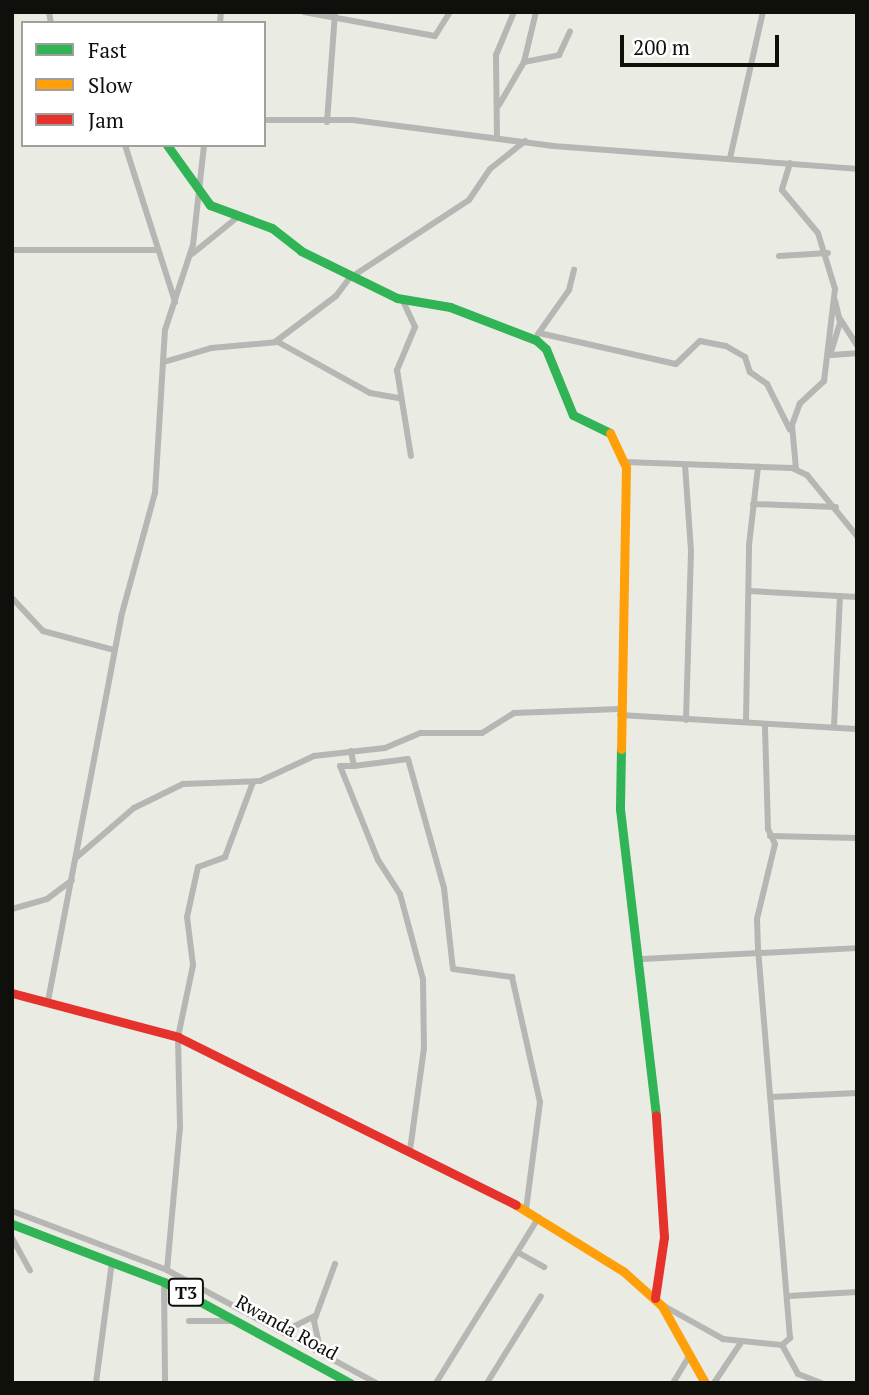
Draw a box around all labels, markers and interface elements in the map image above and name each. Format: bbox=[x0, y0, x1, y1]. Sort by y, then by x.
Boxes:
legend bbox=[21, 21, 266, 147]
scale bar bbox=[624, 21, 783, 65]
text: 200 m bbox=[633, 33, 690, 61]
text: Fast bbox=[88, 36, 127, 64]
text: Slow bbox=[88, 71, 132, 99]
text: Jam bbox=[88, 106, 124, 134]
road number: T3 bbox=[167, 1278, 205, 1307]
street label: Rwanda Road bbox=[232, 1290, 342, 1364]

